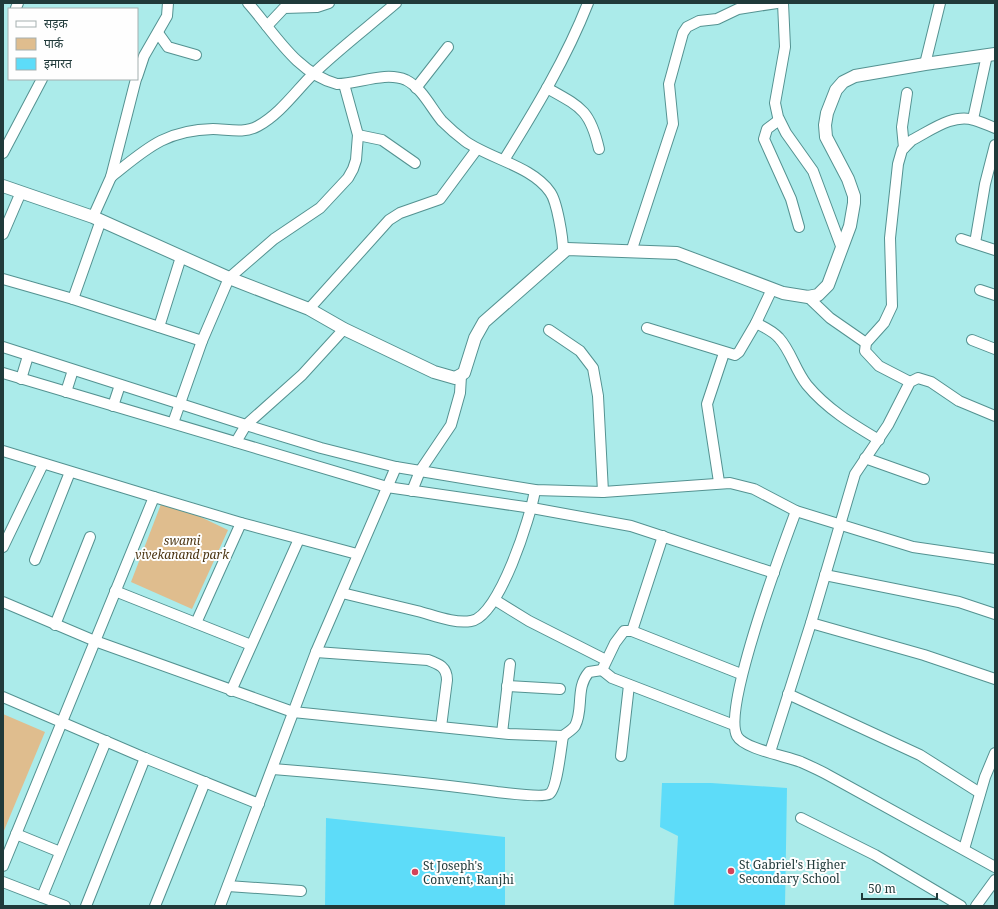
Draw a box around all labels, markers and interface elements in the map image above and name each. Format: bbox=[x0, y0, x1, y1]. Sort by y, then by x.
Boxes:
legend bbox=[8, 8, 138, 80]
text: सड़क bbox=[44, 15, 69, 32]
text: पार्क bbox=[44, 35, 64, 52]
text: इमारत bbox=[44, 55, 73, 72]
park label: swami vivekanand park bbox=[135, 532, 230, 563]
place label: St Gabriel's Higher Secondary School bbox=[739, 856, 846, 887]
place label: St Joseph's Convent, Ranjhi bbox=[423, 857, 514, 888]
marker: St Gabriel's Higher Secondary School bbox=[726, 866, 736, 876]
marker: St Joseph's Convent, Ranjhi bbox=[410, 867, 420, 877]
scale bar bbox=[862, 875, 937, 901]
text: 50 m bbox=[868, 880, 896, 897]

